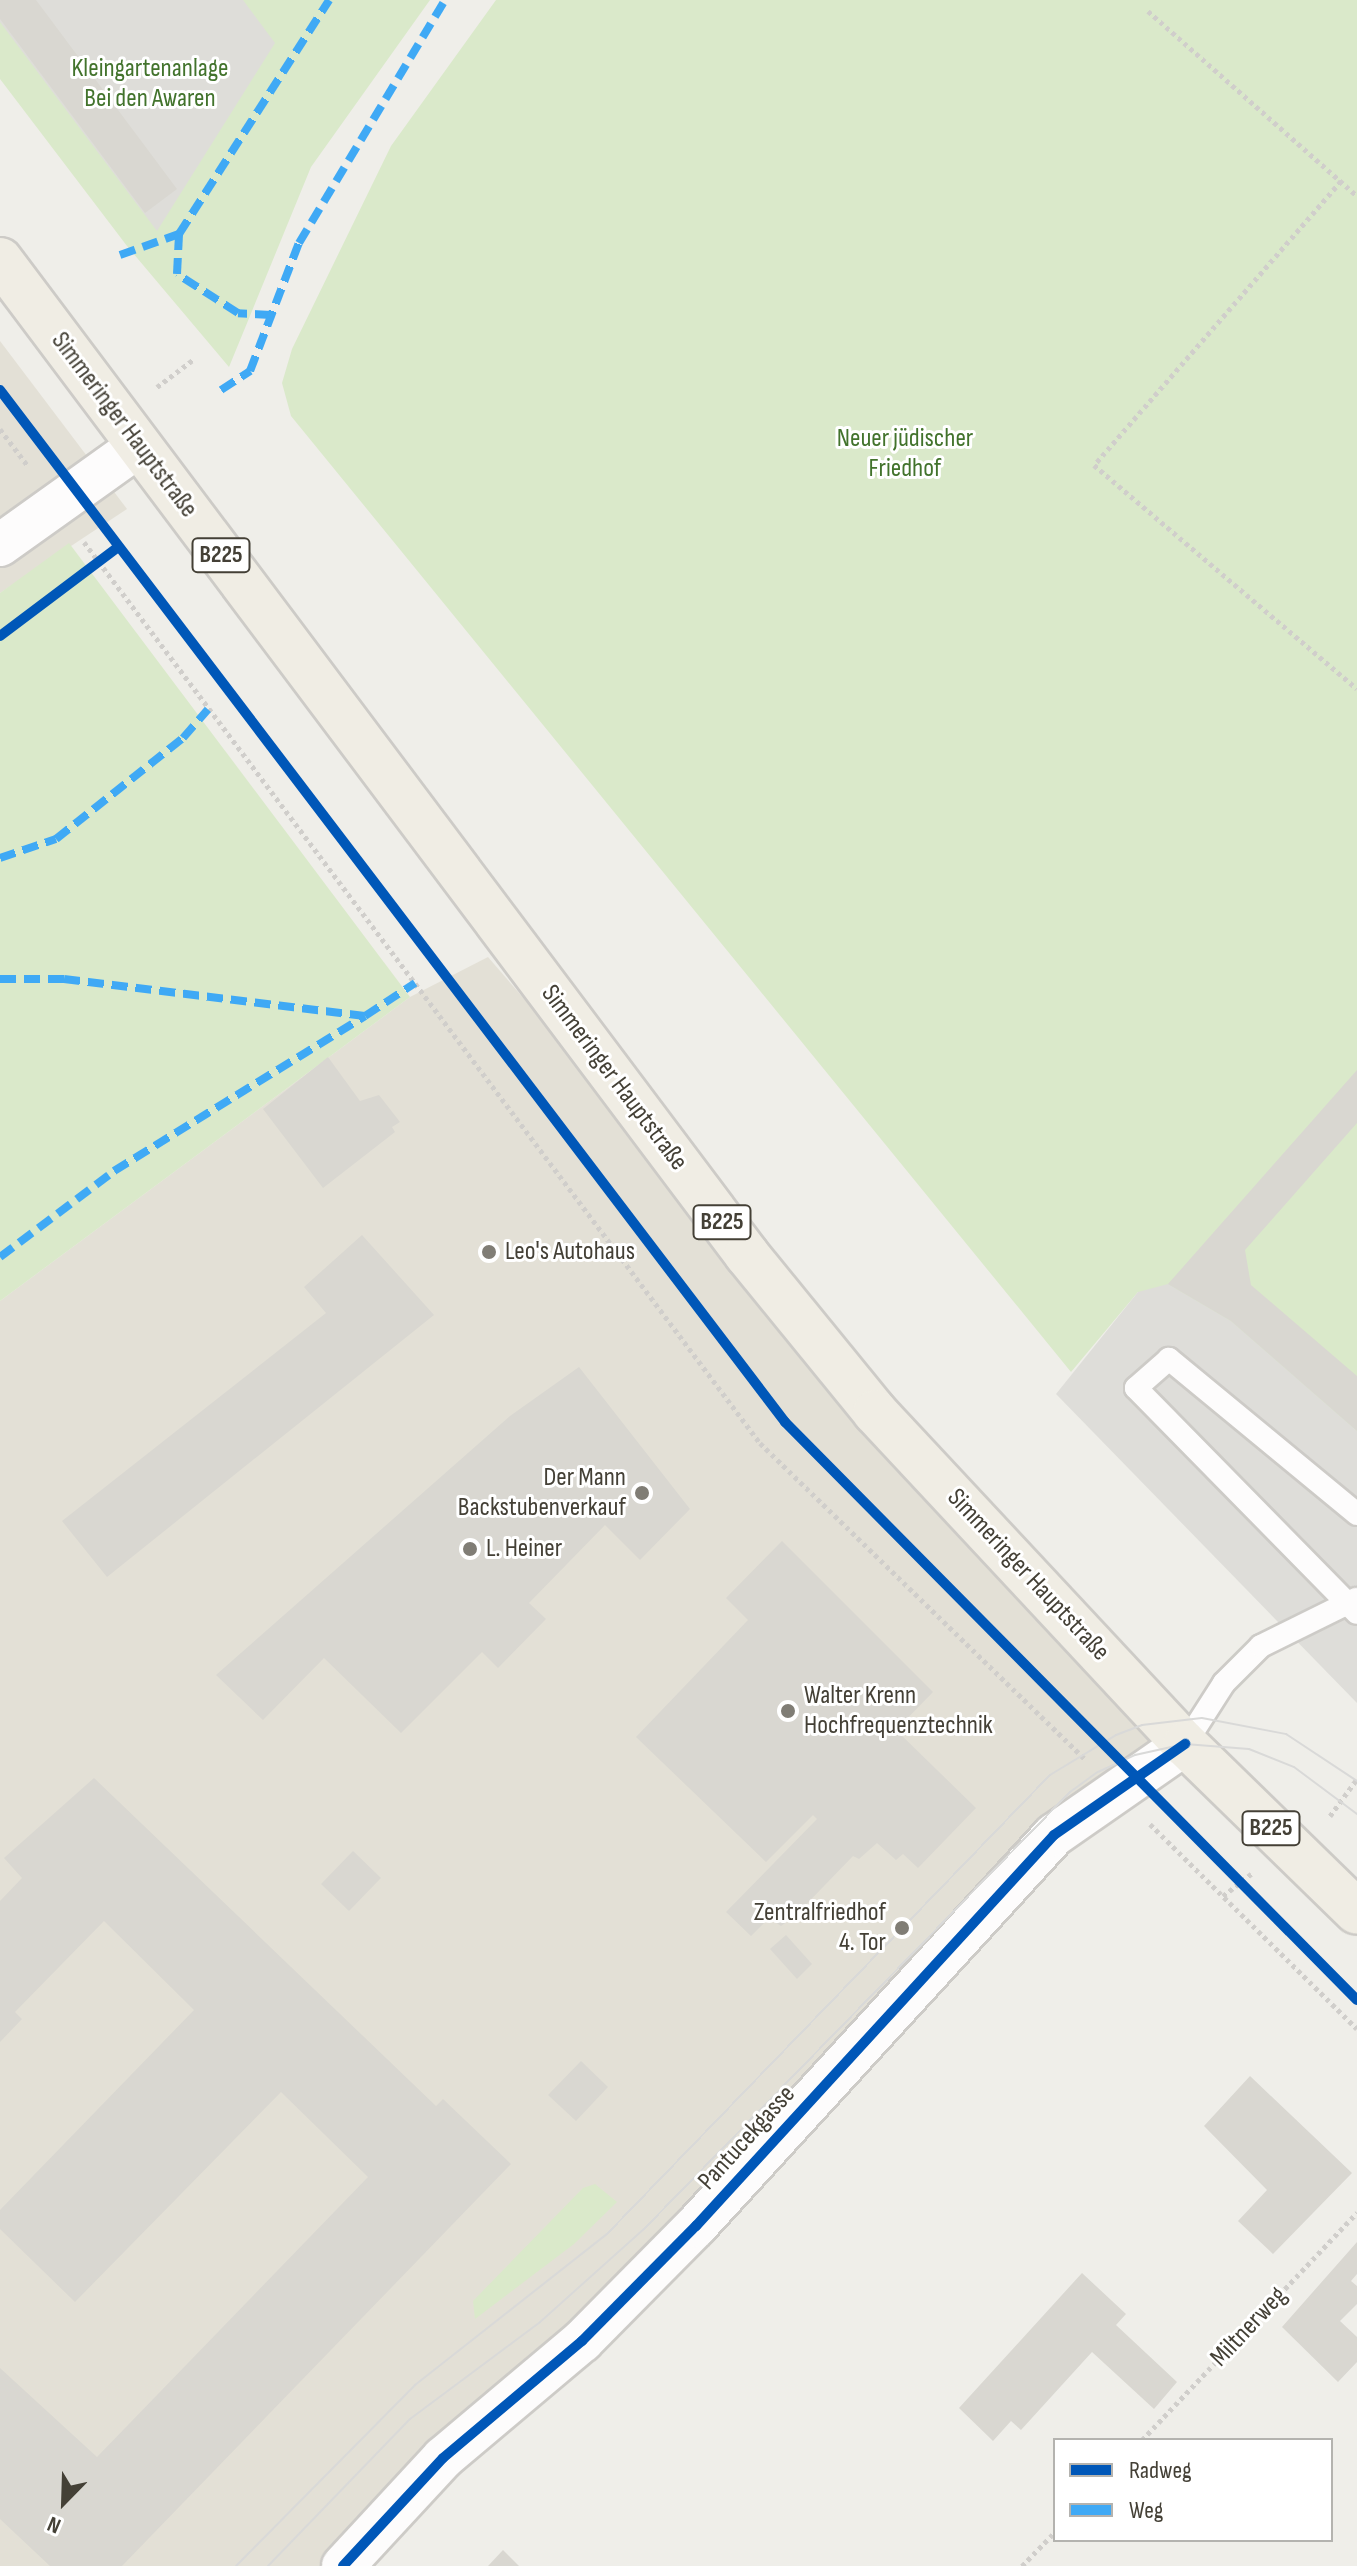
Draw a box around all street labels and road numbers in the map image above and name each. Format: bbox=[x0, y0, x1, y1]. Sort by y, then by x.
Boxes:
street label: Simmeringer Hauptstraße bbox=[44, 326, 204, 524]
road number: B225 bbox=[191, 535, 251, 575]
street label: Simmeringer Hauptstraße bbox=[534, 979, 694, 1177]
road number: B225 bbox=[692, 1202, 752, 1242]
street label: Simmeringer Hauptstraße bbox=[940, 1483, 1116, 1667]
road number: B225 bbox=[1241, 1808, 1301, 1848]
street label: Pantucekgasse bbox=[692, 2079, 802, 2197]
street label: Miltnerweg bbox=[1204, 2281, 1294, 2373]

